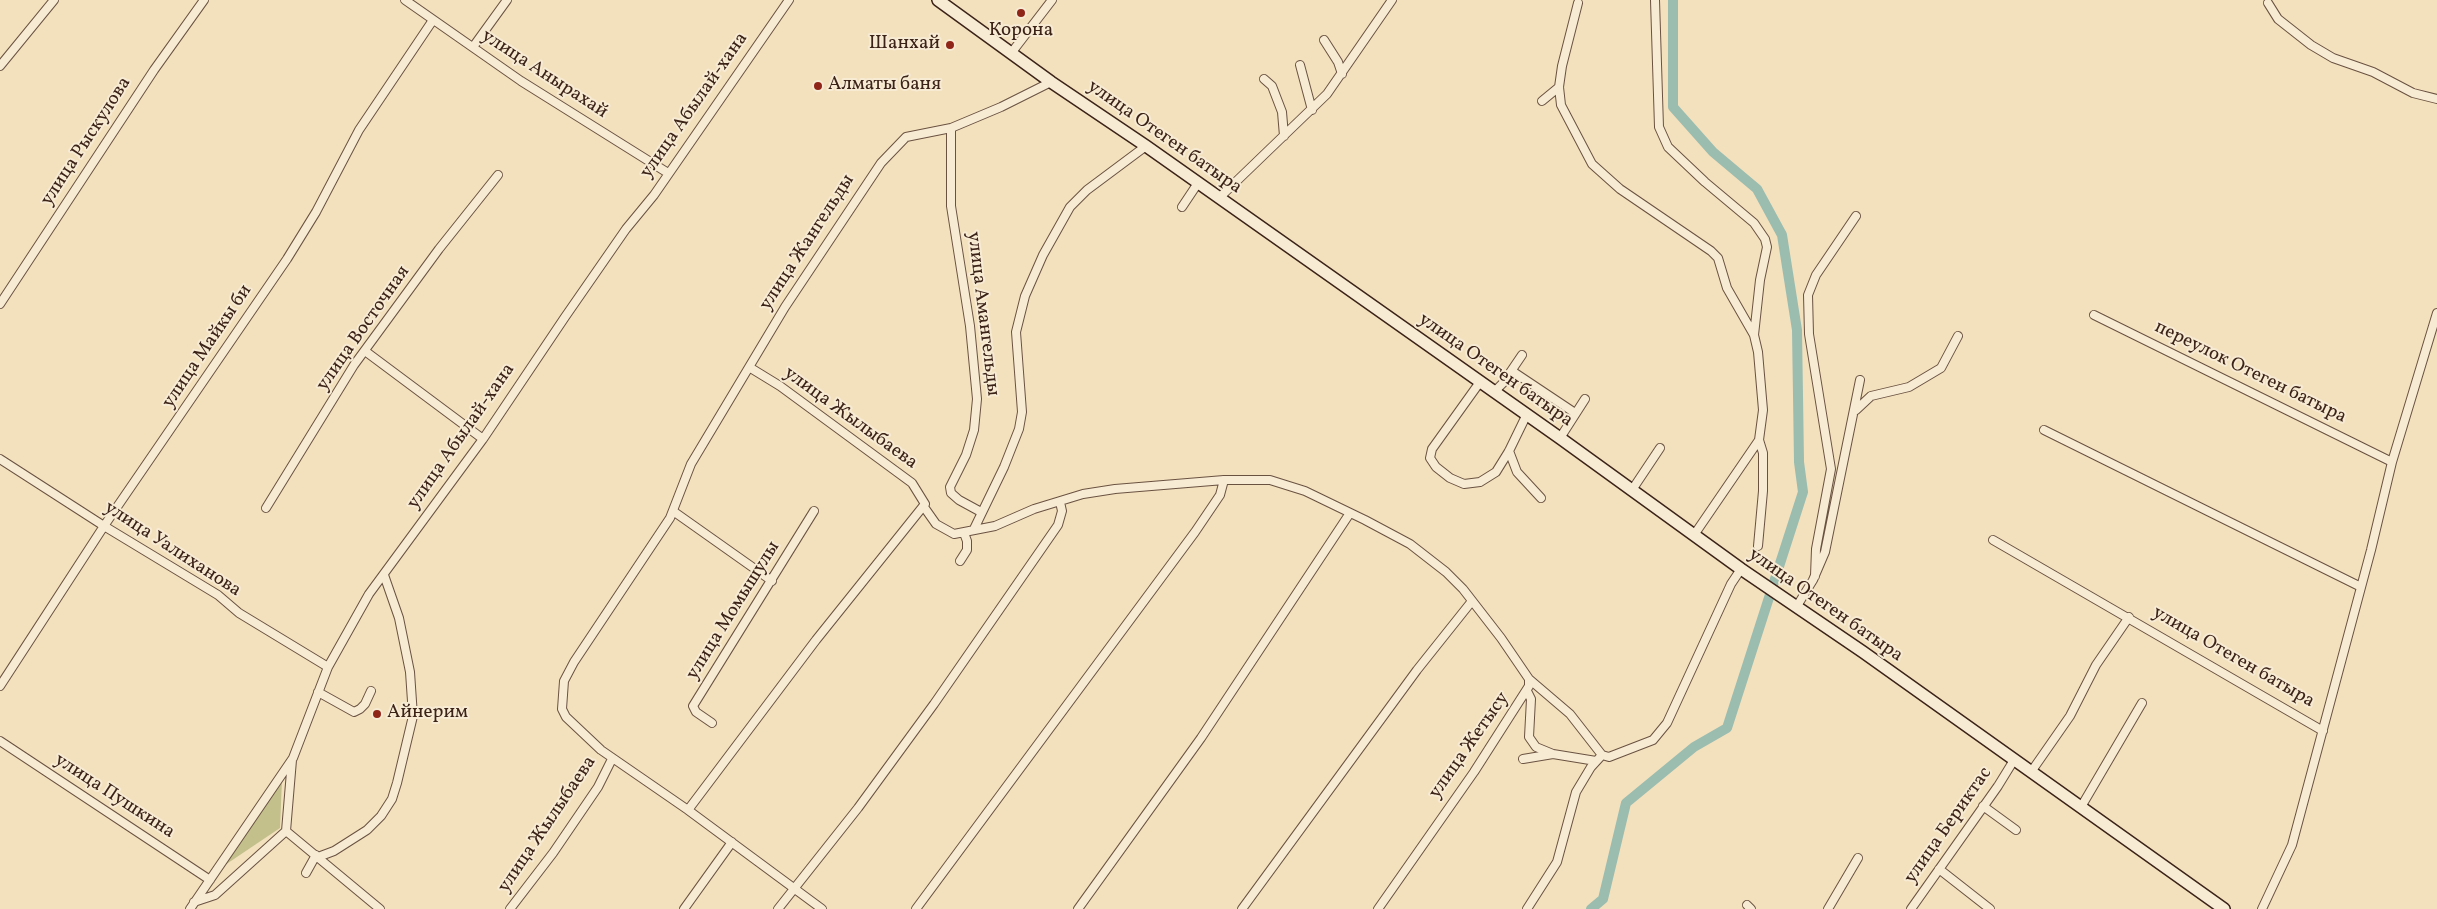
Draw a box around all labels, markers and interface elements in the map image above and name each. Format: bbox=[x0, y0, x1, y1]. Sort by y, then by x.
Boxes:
marker: Корона bbox=[1015, 7, 1027, 19]
place label: Корона bbox=[989, 21, 1053, 43]
street label: улица Анырахай bbox=[477, 26, 611, 124]
street label: улица Абылай-хана bbox=[636, 29, 754, 183]
place label: Шанхай bbox=[869, 34, 940, 56]
marker: Шанхай bbox=[944, 39, 956, 51]
street label: улица Рыскулова bbox=[37, 73, 137, 211]
place label: Алматы баня bbox=[828, 75, 941, 97]
street label: улица Отеген батыра bbox=[1082, 76, 1246, 200]
marker: Алматы баня bbox=[812, 80, 824, 92]
street label: улица Жангельды bbox=[756, 171, 860, 315]
street label: улица Амангельды bbox=[961, 231, 1003, 397]
street label: улица Восточная bbox=[312, 262, 416, 396]
street label: улица Майкы би bbox=[158, 281, 258, 413]
street label: улица Отеген батыра bbox=[1413, 309, 1577, 433]
street label: переулок Отеген батыра bbox=[2150, 317, 2350, 429]
street label: улица Абылай-хана bbox=[403, 360, 521, 514]
street label: улица Жылыбаева bbox=[779, 363, 921, 475]
street label: улица Уалиханова bbox=[99, 497, 245, 603]
street label: улица Момышулы bbox=[682, 537, 786, 685]
street label: улица Отеген батыра bbox=[1743, 544, 1907, 668]
street label: улица Отеген батыра bbox=[2148, 602, 2318, 714]
street label: улица Жетысу bbox=[1425, 688, 1515, 804]
place label: Айнерим bbox=[387, 703, 468, 725]
marker: Айнерим bbox=[371, 708, 383, 720]
street label: улица Пушкина bbox=[49, 750, 179, 844]
street label: улица Жылыбаева bbox=[494, 752, 602, 898]
street label: улица Бериктас bbox=[1900, 763, 1998, 889]

